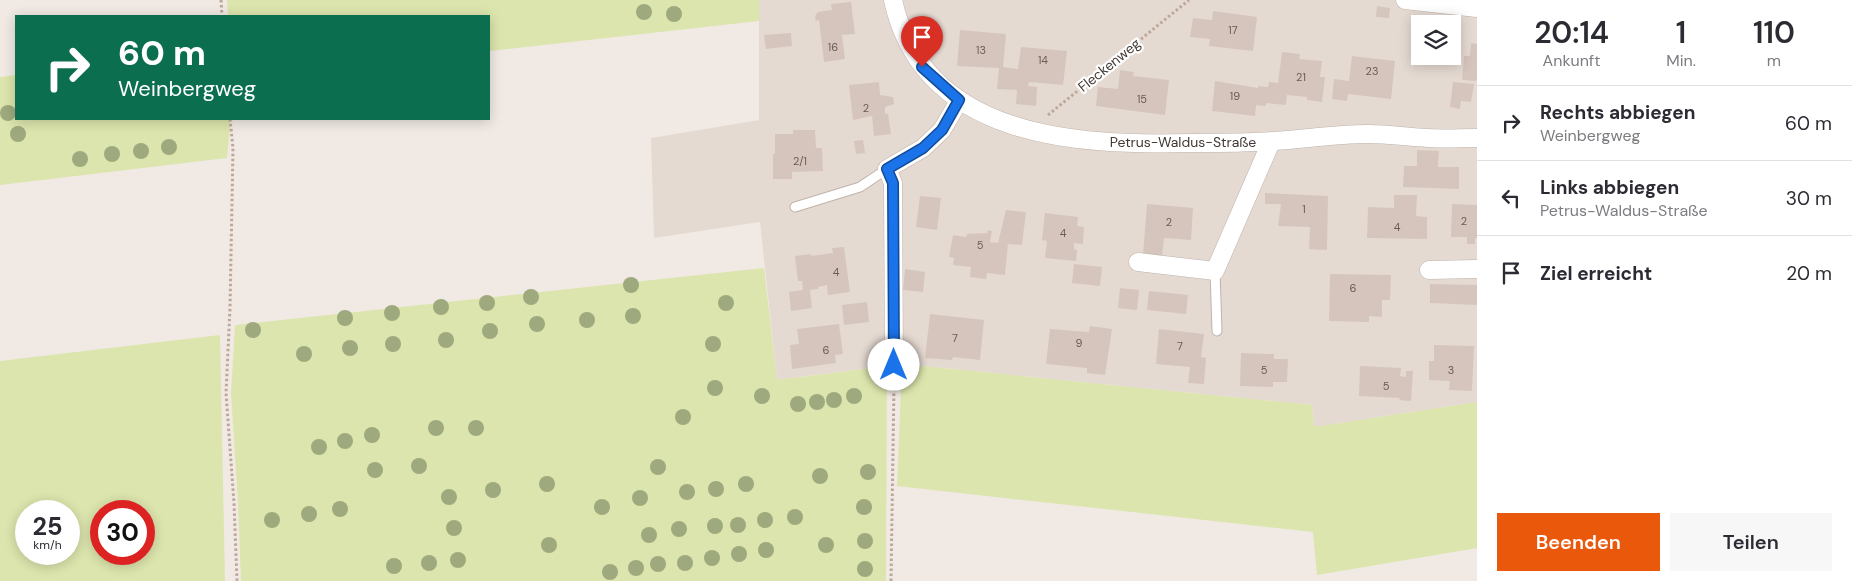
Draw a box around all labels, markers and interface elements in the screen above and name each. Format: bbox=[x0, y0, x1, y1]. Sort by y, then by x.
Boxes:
text: 20:14 bbox=[1534, 13, 1609, 52]
text: 1 bbox=[1676, 13, 1686, 52]
text: 110 bbox=[1753, 13, 1795, 52]
map controls bbox=[1411, 15, 1461, 65]
button: layers bbox=[1411, 15, 1461, 65]
pin bbox=[901, 16, 943, 67]
icon: arrive bbox=[908, 23, 936, 51]
house number: 17 bbox=[1228, 23, 1238, 37]
text: 60 m bbox=[118, 30, 206, 76]
street label: Fleckenweg bbox=[1074, 34, 1144, 96]
icon: right bbox=[35, 35, 100, 100]
house number: 16 bbox=[828, 40, 838, 54]
house number: 13 bbox=[976, 43, 986, 57]
text: Ankunft bbox=[1543, 50, 1601, 71]
text: Min. bbox=[1666, 50, 1696, 71]
text: m bbox=[1767, 50, 1781, 71]
house number: 14 bbox=[1038, 53, 1048, 67]
house number: 23 bbox=[1366, 64, 1378, 78]
house number: 21 bbox=[1296, 70, 1306, 84]
text: Weinbergweg bbox=[118, 74, 256, 103]
house number: 19 bbox=[1230, 89, 1240, 103]
house number: 15 bbox=[1137, 92, 1147, 106]
text: Rechts abbiegen bbox=[1540, 100, 1695, 125]
house number: 2 bbox=[863, 101, 869, 115]
icon: right bbox=[1497, 109, 1525, 137]
text: 60 m bbox=[1785, 111, 1832, 136]
text: Weinbergweg bbox=[1540, 125, 1640, 146]
street label: Petrus-Waldus-Straße bbox=[1110, 133, 1256, 151]
house number: 2/1 bbox=[793, 154, 807, 168]
text: Links abbiegen bbox=[1540, 175, 1679, 200]
icon: left bbox=[1497, 184, 1525, 212]
text: 30 m bbox=[1786, 186, 1832, 211]
text: Petrus-Waldus-Straße bbox=[1540, 200, 1708, 221]
house number: 1 bbox=[1302, 202, 1306, 216]
house number: 2 bbox=[1461, 214, 1467, 228]
house number: 2 bbox=[1166, 215, 1172, 229]
house number: 4 bbox=[1394, 220, 1401, 234]
house number: 4 bbox=[1060, 226, 1067, 240]
house number: 5 bbox=[977, 238, 984, 252]
icon: arrive bbox=[1497, 259, 1525, 287]
text: Ziel erreicht bbox=[1540, 261, 1652, 286]
text: 20 m bbox=[1786, 261, 1832, 286]
house number: 4 bbox=[833, 265, 840, 279]
house number: 6 bbox=[1350, 281, 1357, 295]
house number: 7 bbox=[952, 331, 958, 345]
house number: 9 bbox=[1076, 336, 1083, 350]
position arrow bbox=[867, 338, 919, 390]
house number: 7 bbox=[1177, 339, 1183, 353]
house number: 6 bbox=[823, 343, 830, 357]
house number: 5 bbox=[1261, 363, 1268, 377]
house number: 3 bbox=[1448, 363, 1454, 377]
house number: 5 bbox=[1383, 379, 1390, 393]
speed limit sign: 30 bbox=[90, 500, 155, 565]
text: 25 bbox=[33, 510, 62, 543]
button: Beenden bbox=[1497, 513, 1660, 571]
button: Teilen bbox=[1670, 513, 1832, 571]
text: km/h bbox=[33, 537, 62, 553]

